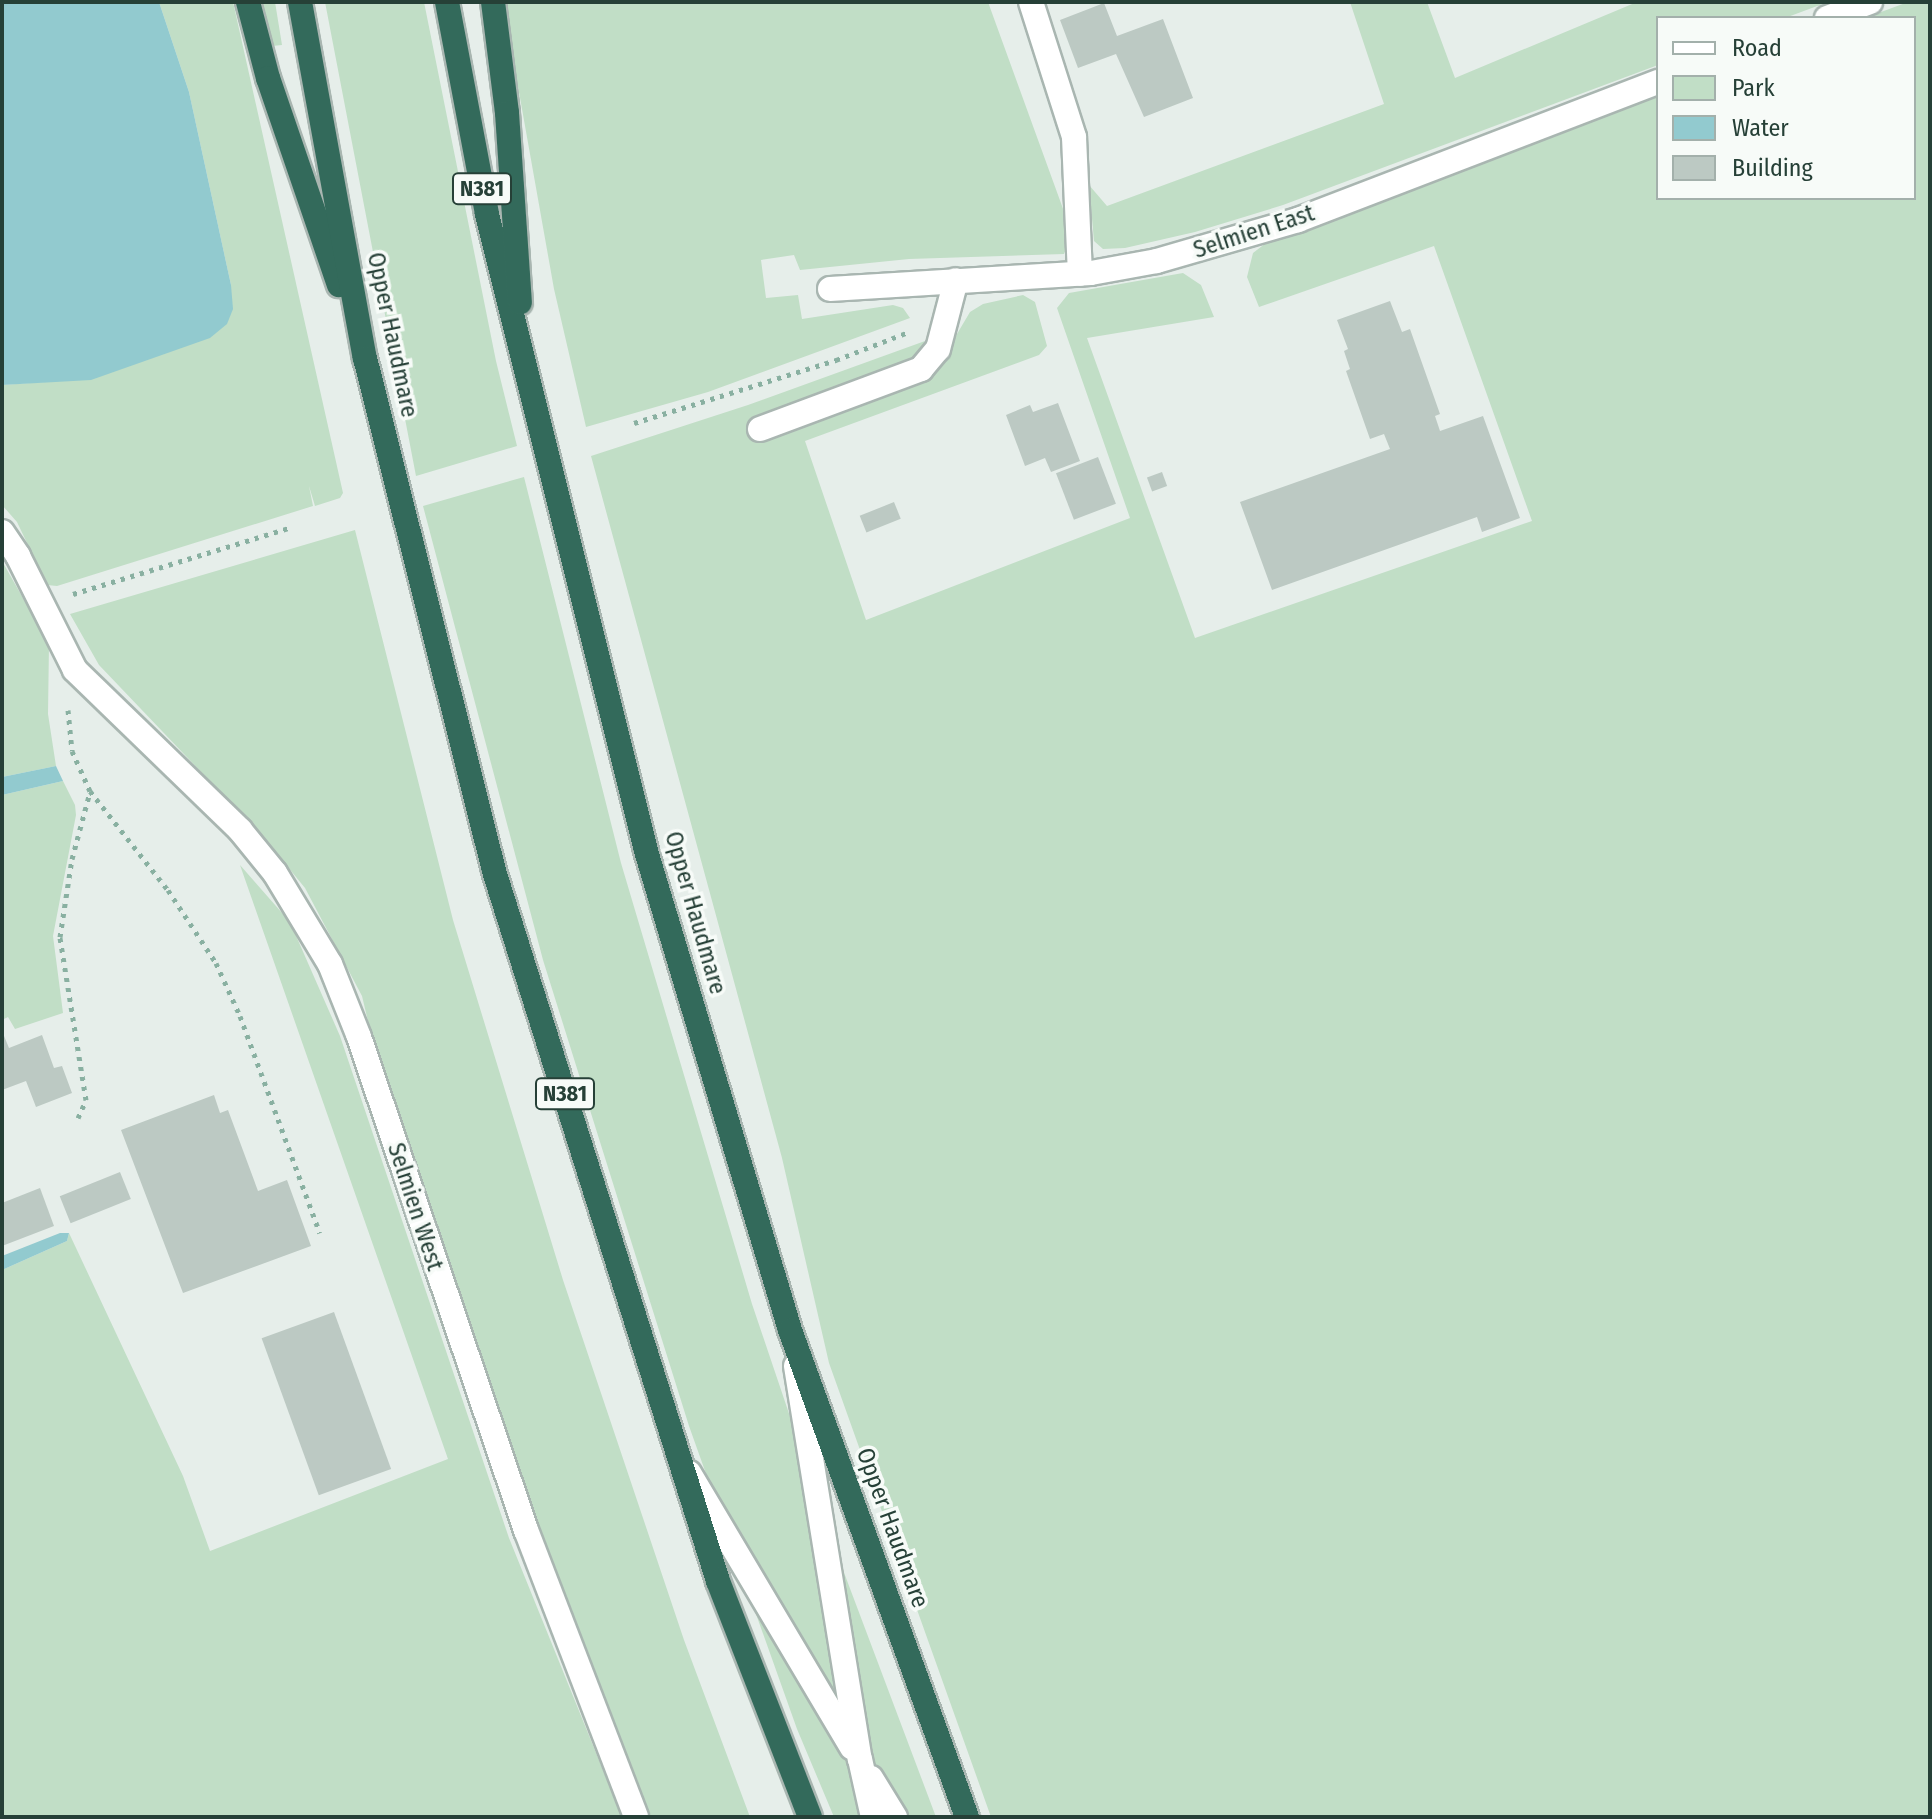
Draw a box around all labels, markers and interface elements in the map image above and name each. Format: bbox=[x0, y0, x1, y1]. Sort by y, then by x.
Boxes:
legend bbox=[1656, 16, 1916, 200]
text: Road bbox=[1732, 34, 1782, 62]
text: Park bbox=[1732, 74, 1775, 102]
text: Water bbox=[1732, 114, 1789, 142]
text: Building bbox=[1732, 154, 1813, 182]
road number: N381 bbox=[452, 171, 512, 207]
street label: Selmien East bbox=[1190, 199, 1318, 265]
street label: Opper Haudmare bbox=[360, 250, 424, 420]
street label: Opper Haudmare bbox=[658, 828, 732, 998]
road number: N381 bbox=[535, 1076, 595, 1112]
street label: Selmien West bbox=[381, 1140, 449, 1274]
street label: Opper Haudmare bbox=[850, 1444, 934, 1612]

